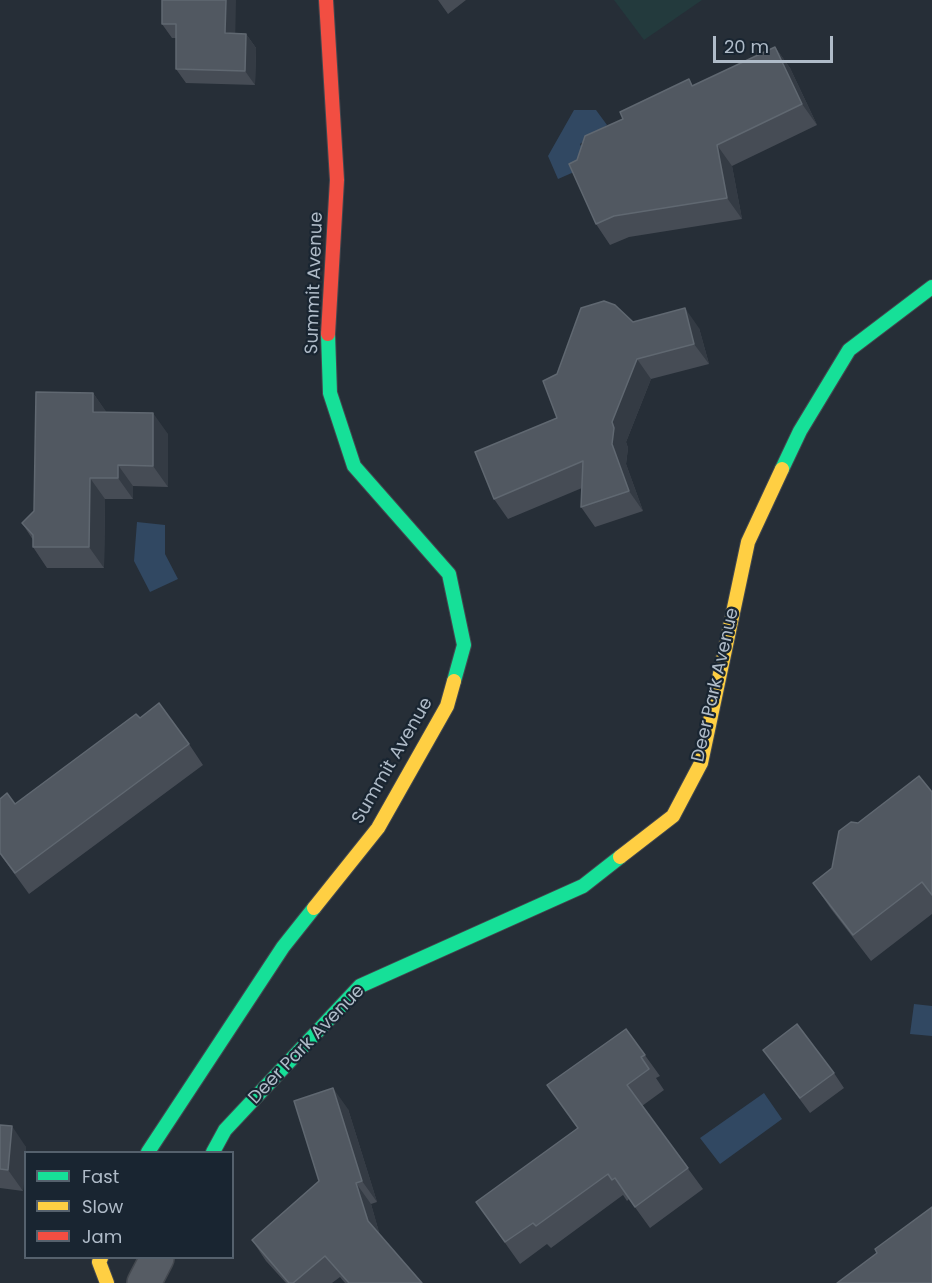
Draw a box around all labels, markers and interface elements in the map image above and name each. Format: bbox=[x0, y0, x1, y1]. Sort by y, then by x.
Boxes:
scale bar bbox=[716, 24, 836, 62]
text: 20 m bbox=[724, 34, 769, 59]
street label: Summit Avenue bbox=[302, 211, 328, 355]
street label: Deer Park Avenue bbox=[688, 606, 744, 764]
street label: Summit Avenue bbox=[348, 694, 438, 828]
street label: Deer Park Avenue bbox=[245, 981, 369, 1109]
legend bbox=[24, 1151, 234, 1259]
text: Fast bbox=[82, 1164, 119, 1189]
text: Slow bbox=[82, 1194, 123, 1219]
text: Jam bbox=[82, 1224, 122, 1249]

